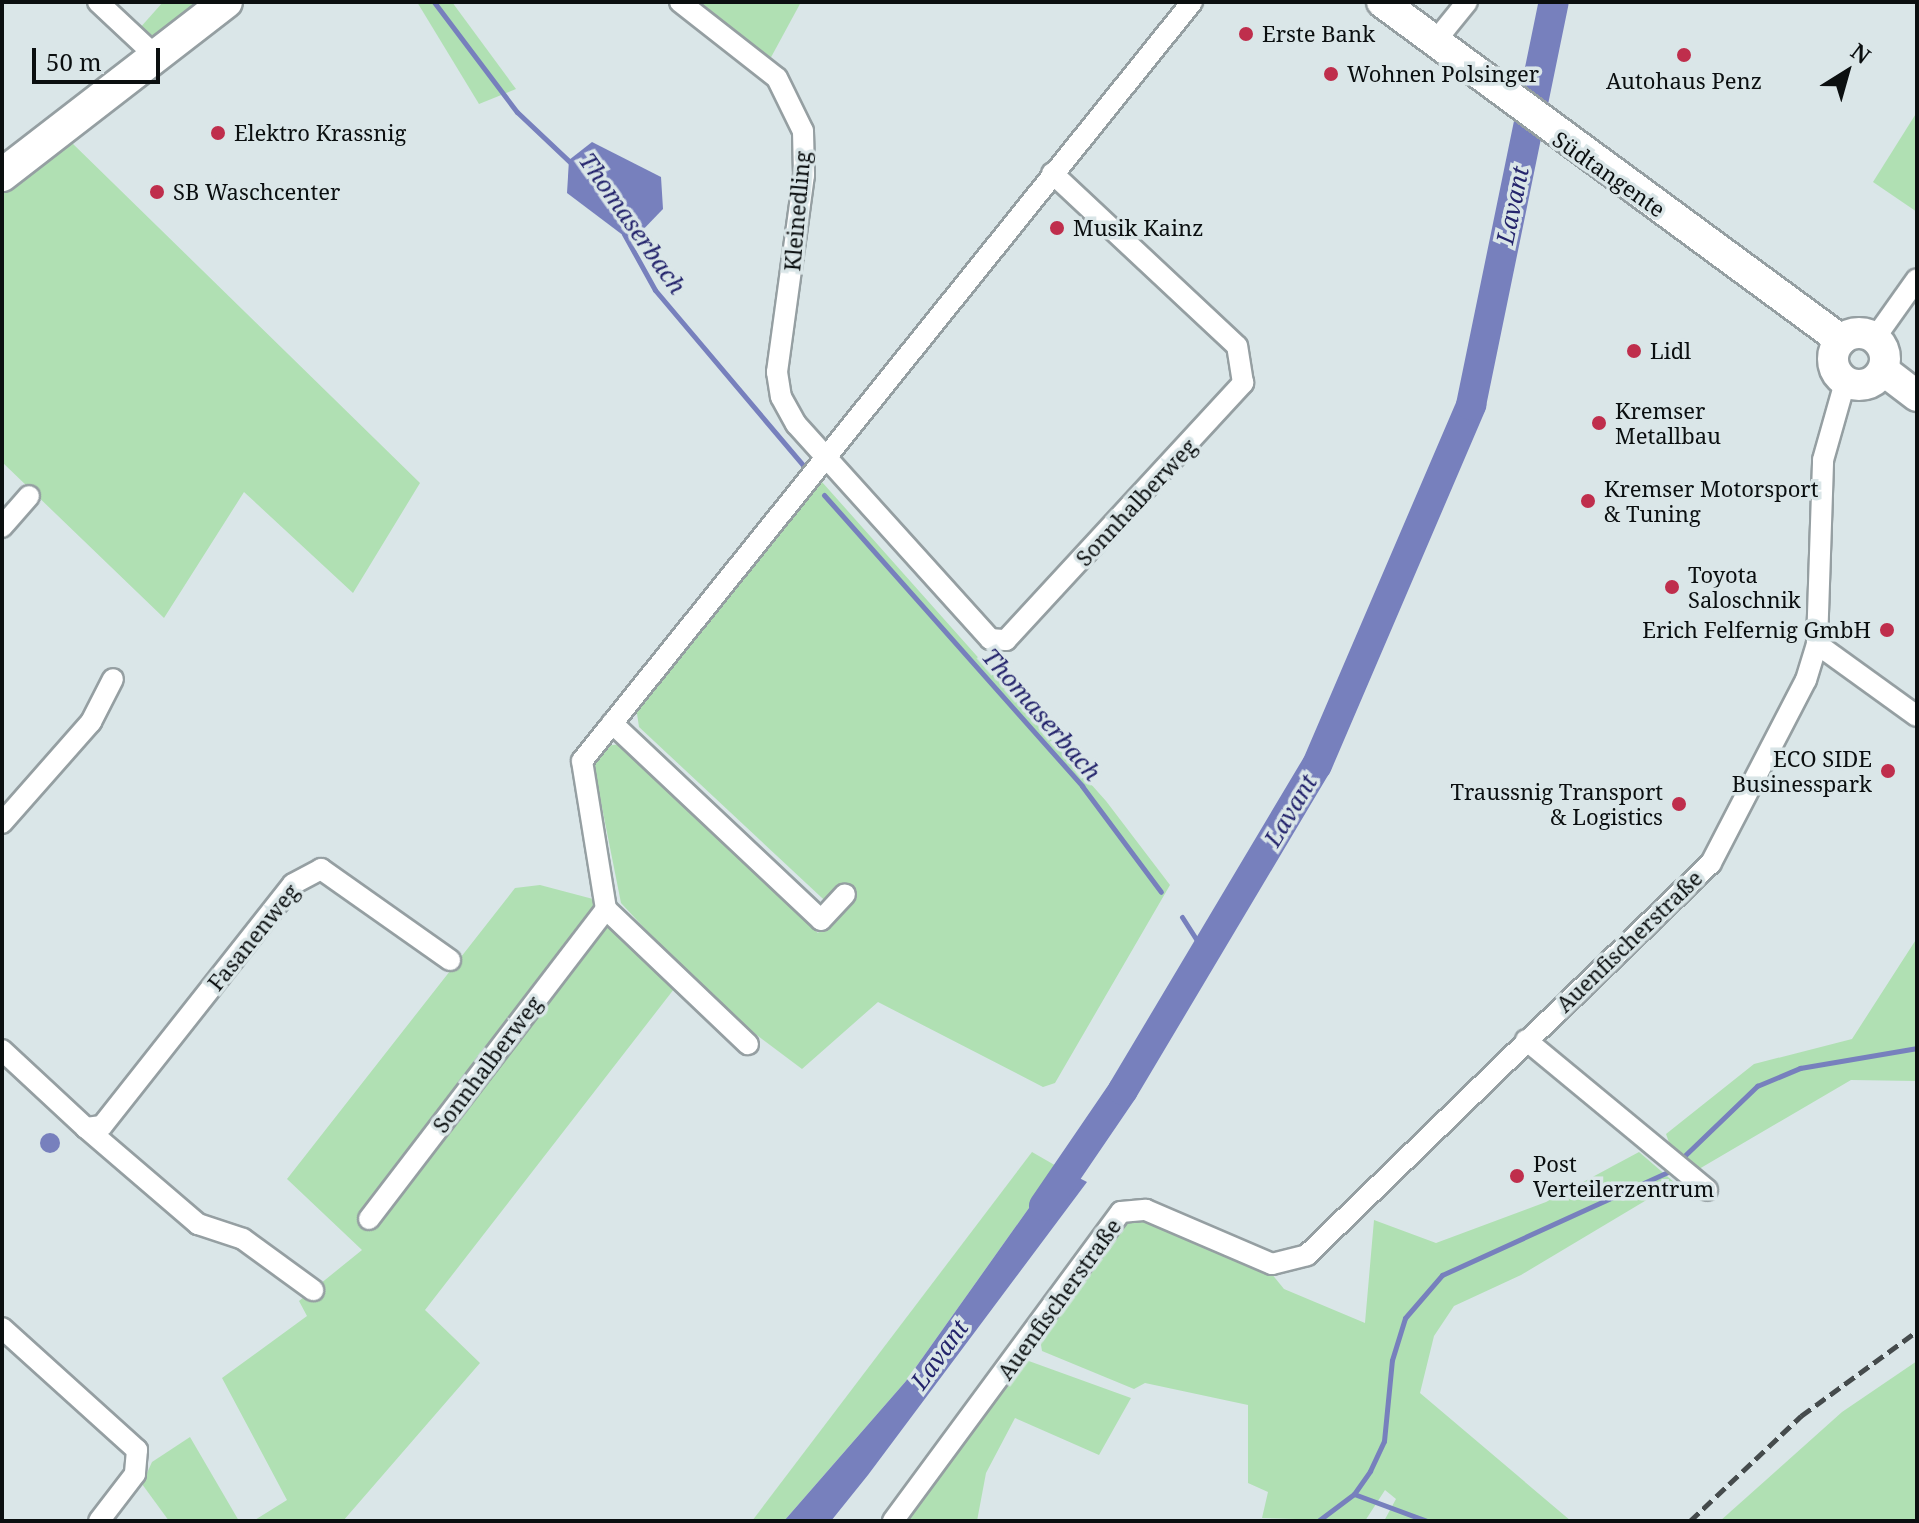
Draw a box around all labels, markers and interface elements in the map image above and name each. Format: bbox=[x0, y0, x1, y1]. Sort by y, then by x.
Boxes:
place label: Erste Bank bbox=[1262, 21, 1375, 47]
marker: Erste Bank bbox=[1237, 25, 1255, 43]
scale bar bbox=[36, 32, 164, 82]
north arrow bbox=[1807, 32, 1887, 112]
text: N bbox=[1845, 36, 1877, 70]
text: 50 m bbox=[46, 45, 102, 78]
marker: Autohaus Penz bbox=[1675, 46, 1693, 64]
place label: Wohnen Polsinger bbox=[1347, 61, 1539, 87]
marker: Wohnen Polsinger bbox=[1322, 65, 1340, 83]
place label: Autohaus Penz bbox=[1606, 68, 1762, 94]
place label: Elektro Krassnig bbox=[234, 120, 406, 146]
marker: Elektro Krassnig bbox=[209, 124, 227, 142]
street label: Südtangente bbox=[1548, 126, 1670, 222]
water label: Thomaserbach bbox=[574, 147, 692, 299]
street label: Kleinedling bbox=[779, 150, 815, 272]
water label: Lavant bbox=[1490, 163, 1534, 247]
place label: SB Waschcenter bbox=[173, 179, 340, 205]
marker: SB Waschcenter bbox=[148, 183, 166, 201]
place label: Musik Kainz bbox=[1073, 215, 1203, 241]
marker: Musik Kainz bbox=[1048, 219, 1066, 237]
place label: Lidl bbox=[1650, 338, 1691, 364]
marker: Lidl bbox=[1625, 342, 1643, 360]
place label: Kremser Metallbau bbox=[1615, 397, 1721, 448]
marker: Kremser Metallbau bbox=[1590, 414, 1608, 432]
street label: Sonnhalberweg bbox=[1070, 433, 1202, 571]
place label: Kremser Motorsport & Tuning bbox=[1604, 475, 1818, 526]
marker: Kremser Motorsport & Tuning bbox=[1579, 492, 1597, 510]
place label: Toyota Saloschnik bbox=[1688, 561, 1801, 612]
marker: Toyota Saloschnik bbox=[1663, 578, 1681, 596]
place label: Erich Felfernig GmbH bbox=[1642, 617, 1871, 643]
marker: Erich Felfernig GmbH bbox=[1878, 621, 1896, 639]
water label: Thomaserbach bbox=[977, 642, 1107, 786]
place label: ECO SIDE Businesspark bbox=[1732, 745, 1872, 796]
marker: ECO SIDE Businesspark bbox=[1879, 762, 1897, 780]
water label: Lavant bbox=[1257, 769, 1323, 851]
place label: Traussnig Transport & Logistics bbox=[1450, 778, 1663, 830]
marker: Traussnig Transport & Logistics bbox=[1670, 795, 1688, 813]
street label: Auenfischerstraße bbox=[1551, 865, 1707, 1017]
street label: Fasanenweg bbox=[202, 878, 304, 996]
street label: Sonnhalberweg bbox=[427, 990, 547, 1138]
place label: Post Verteilerzentrum bbox=[1533, 1150, 1714, 1202]
marker: Post Verteilerzentrum bbox=[1508, 1167, 1526, 1185]
street label: Auenfischerstraße bbox=[992, 1213, 1126, 1385]
water label: Lavant bbox=[904, 1314, 974, 1394]

